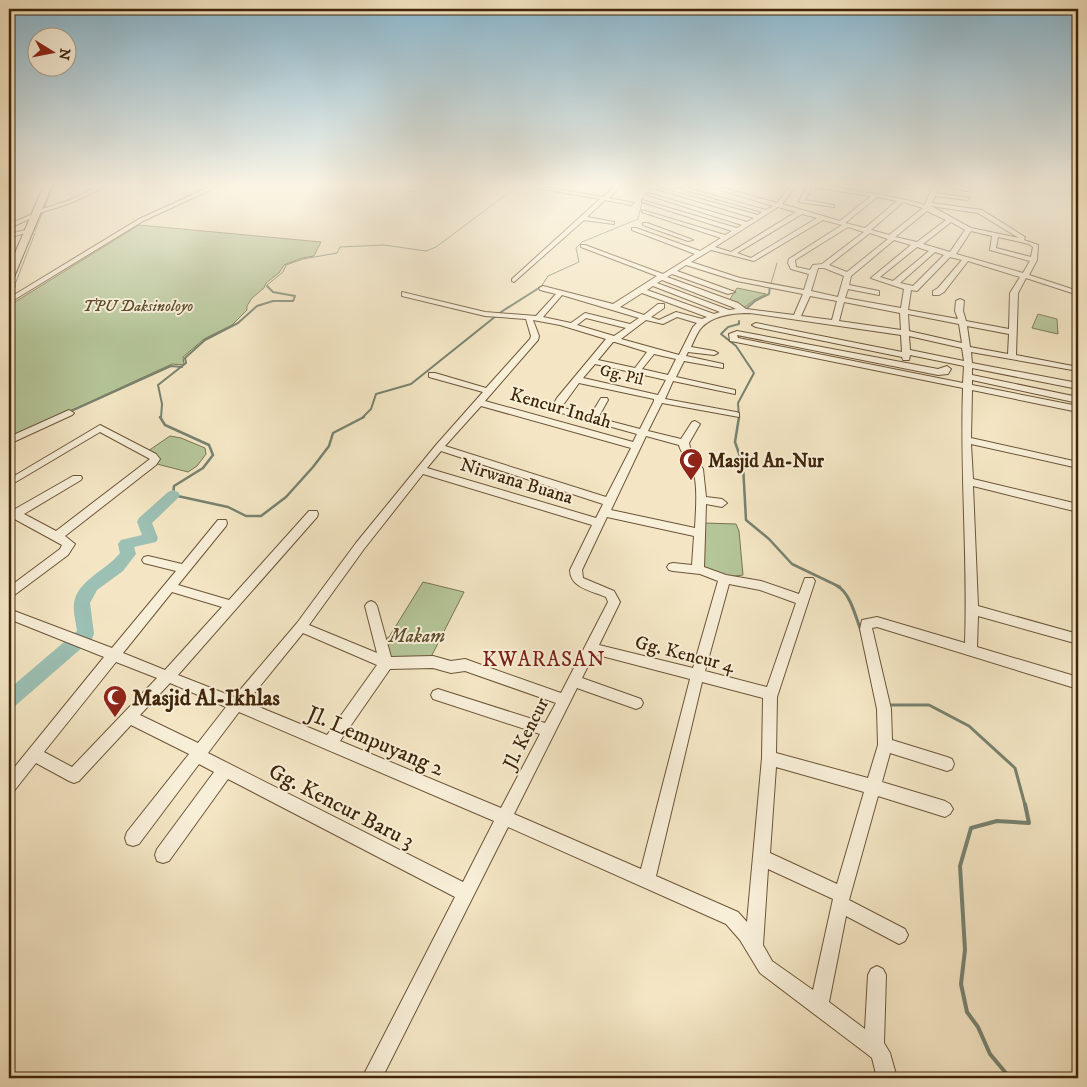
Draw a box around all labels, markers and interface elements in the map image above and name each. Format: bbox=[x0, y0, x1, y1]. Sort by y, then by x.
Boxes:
north arrow bbox=[28, 28, 78, 78]
text: N bbox=[54, 47, 74, 62]
park label: TPU Daksinoloyo bbox=[83, 296, 193, 316]
street label: Gg. Pil bbox=[598, 360, 646, 390]
street label: Kencur Indah bbox=[507, 383, 614, 434]
mosque icon: Masjid An-Nur bbox=[678, 447, 704, 481]
place label: Masjid An-Nur bbox=[708, 450, 825, 474]
street label: Nirwana Buana bbox=[457, 453, 576, 510]
park label: Makam bbox=[387, 625, 445, 648]
street label: Gg. Kencur 4 bbox=[633, 631, 738, 678]
district label: KWARASAN bbox=[482, 647, 606, 673]
mosque icon: Masjid Al-Ikhlas bbox=[102, 684, 128, 718]
place label: Masjid Al-Ikhlas bbox=[132, 685, 280, 713]
street label: Jl. Kencur bbox=[498, 694, 554, 775]
street label: Jl. Lempuyang 2 bbox=[301, 700, 448, 782]
street label: Gg. Kencur Baru 3 bbox=[264, 758, 419, 855]

